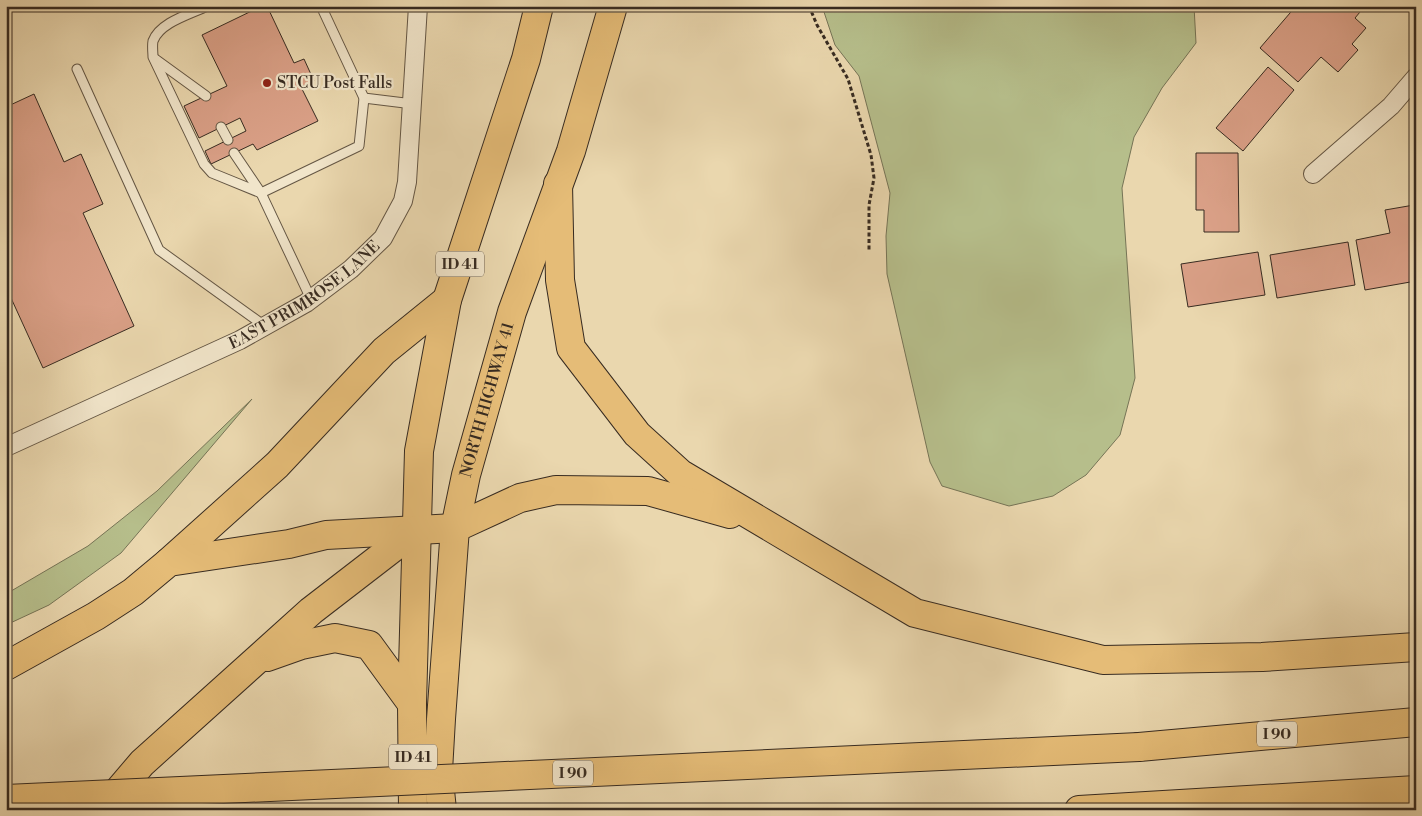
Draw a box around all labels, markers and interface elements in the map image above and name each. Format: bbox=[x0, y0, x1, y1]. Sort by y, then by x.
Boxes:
place label: STCU Post Falls bbox=[277, 73, 392, 93]
marker: STCU Post Falls bbox=[261, 77, 273, 89]
street label: EAST PRIMROSE LANE bbox=[226, 236, 384, 354]
road number: ID 41 bbox=[436, 252, 484, 276]
street label: NORTH HIGHWAY 41 bbox=[456, 320, 519, 480]
road number: I 90 bbox=[1257, 722, 1297, 746]
road number: ID 41 bbox=[389, 744, 437, 770]
road number: I 90 bbox=[553, 760, 593, 786]

